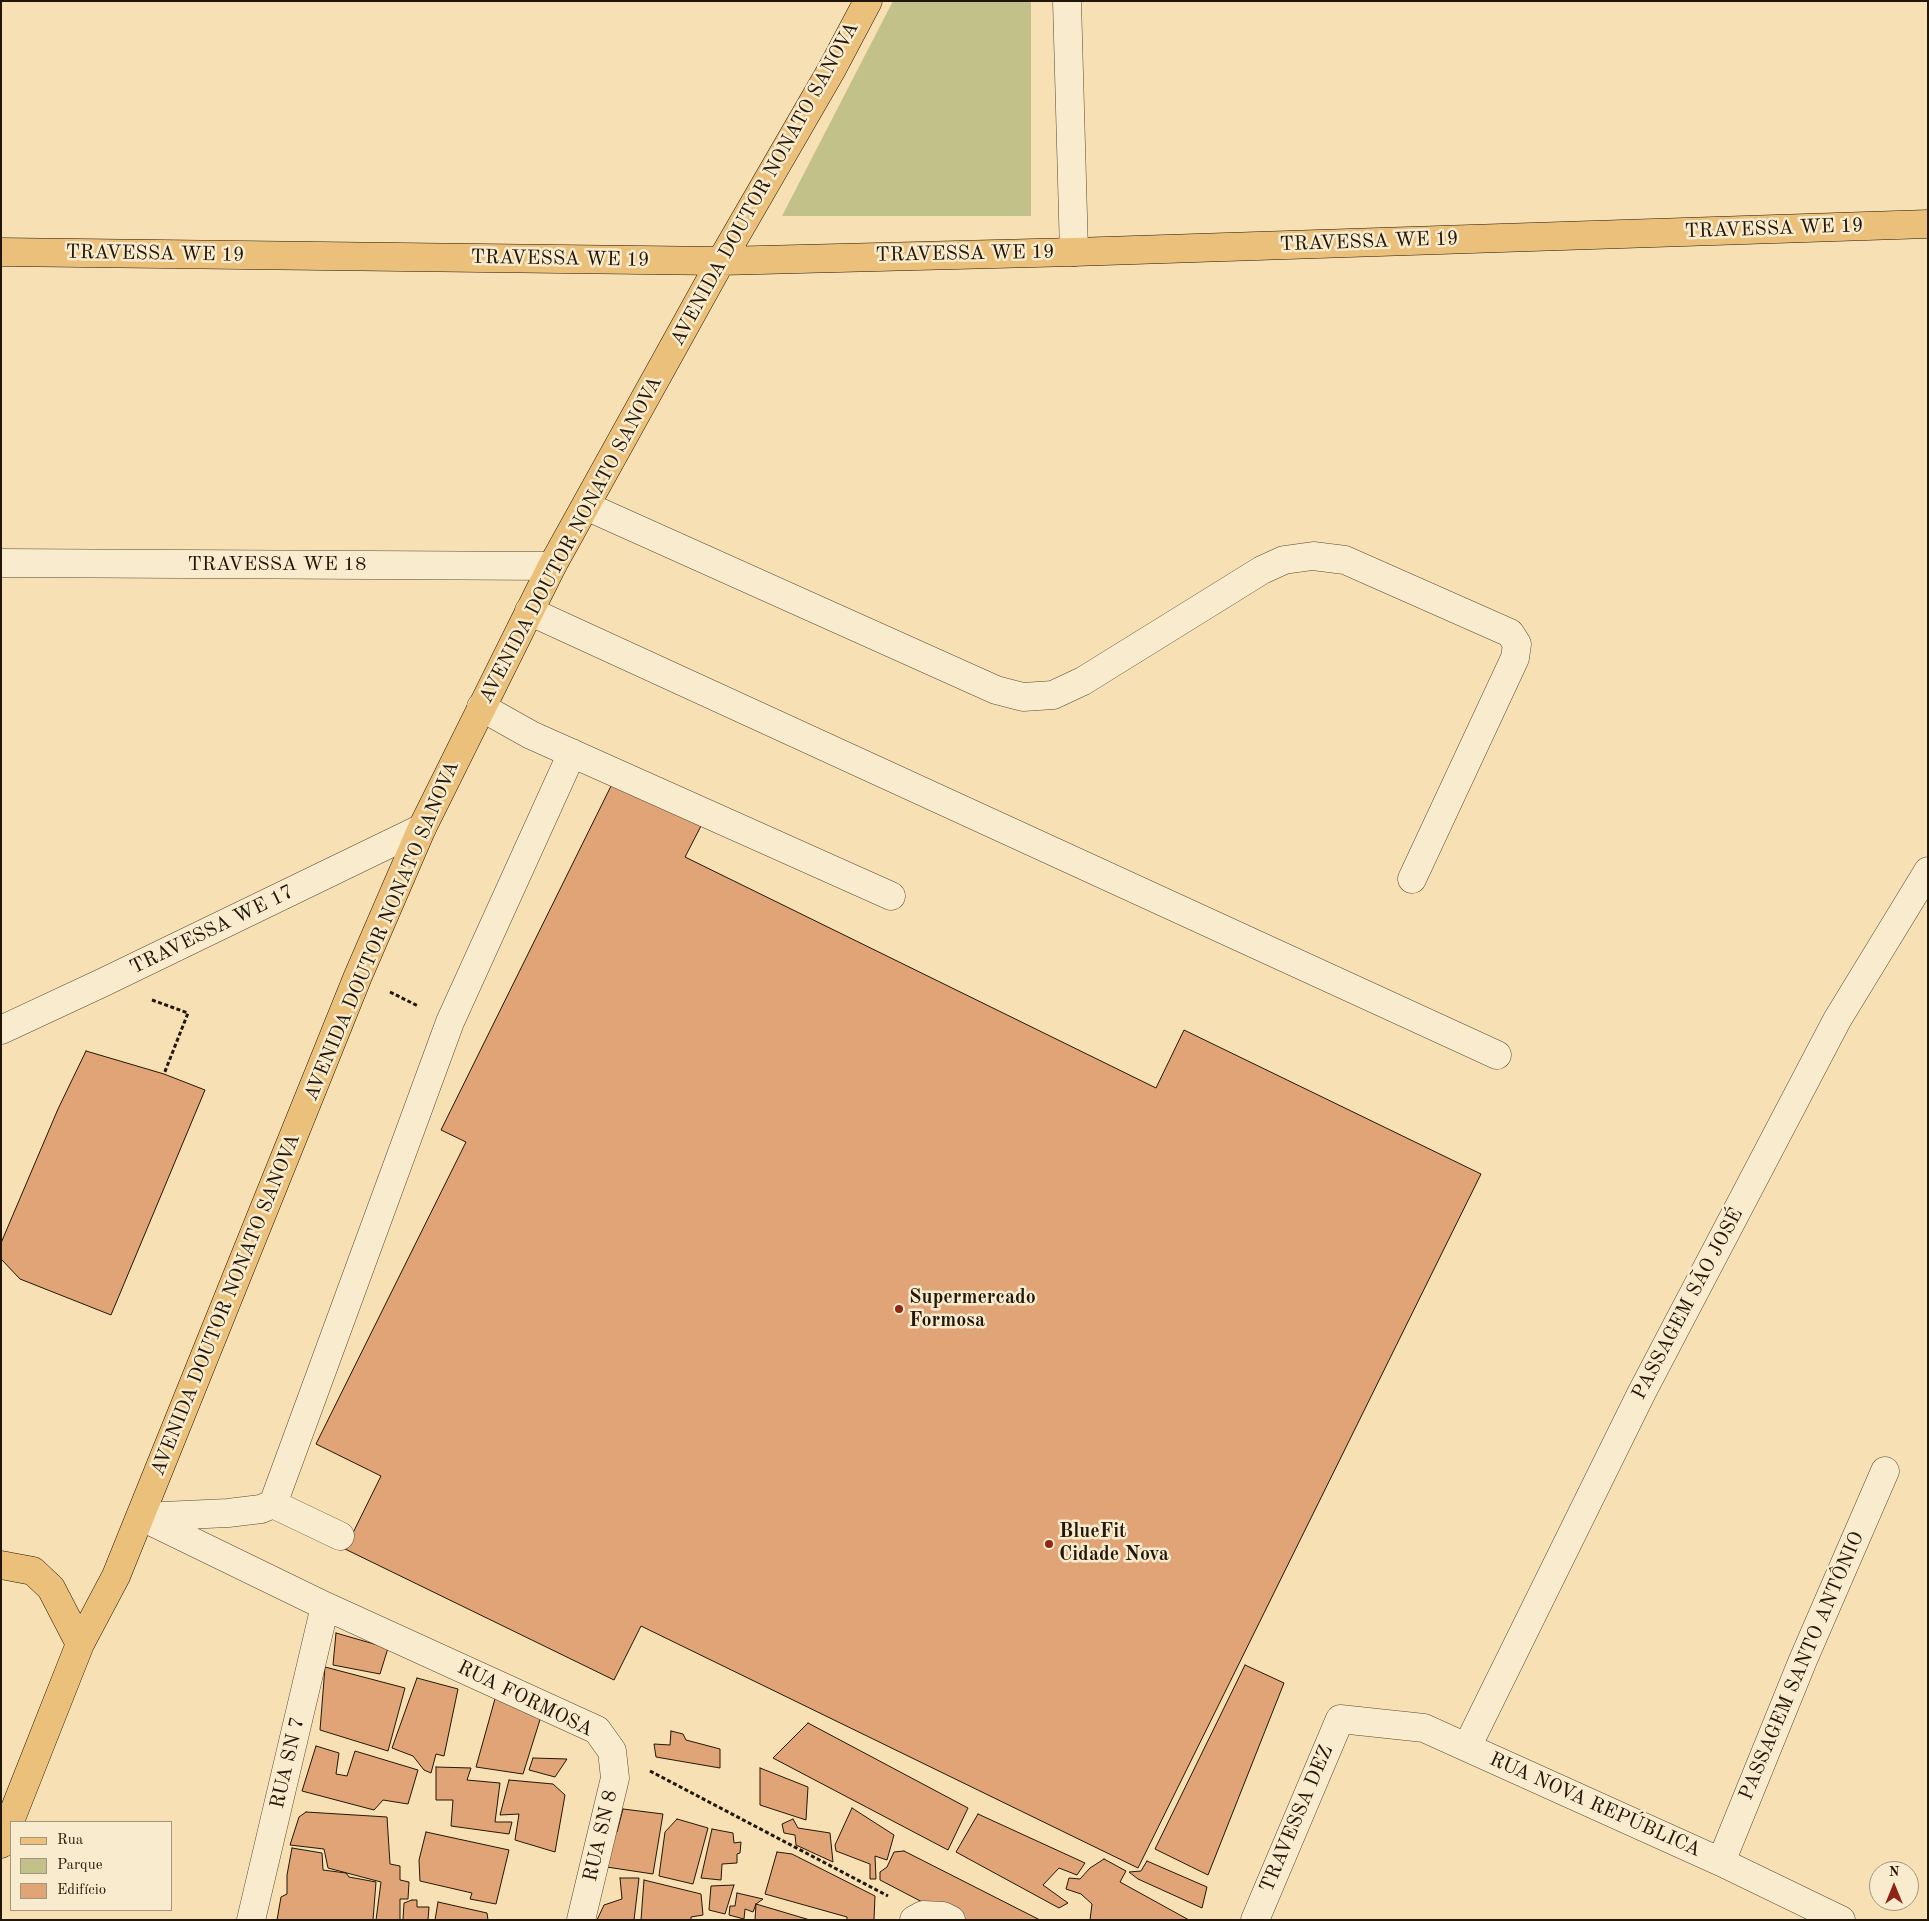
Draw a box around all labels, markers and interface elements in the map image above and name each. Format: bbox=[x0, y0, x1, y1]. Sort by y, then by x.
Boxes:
street label: AVENIDA DOUTOR NONATO SANOVA bbox=[666, 18, 864, 350]
street label: TRAVESSA WE 19 bbox=[1684, 214, 1864, 244]
street label: TRAVESSA WE 19 bbox=[1279, 227, 1459, 257]
street label: TRAVESSA WE 19 bbox=[65, 240, 245, 268]
street label: TRAVESSA WE 19 bbox=[875, 240, 1055, 268]
street label: TRAVESSA WE 19 bbox=[470, 245, 650, 273]
street label: AVENIDA DOUTOR NONATO SANOVA bbox=[474, 372, 668, 708]
street label: TRAVESSA WE 18 bbox=[188, 553, 366, 577]
street label: AVENIDA DOUTOR NONATO SANOVA bbox=[299, 757, 465, 1105]
street label: TRAVESSA WE 17 bbox=[126, 880, 298, 980]
street label: AVENIDA DOUTOR NONATO SANOVA bbox=[146, 1130, 306, 1480]
street label: PASSAGEM SÃO JOSÉ bbox=[1627, 1204, 1749, 1404]
place label: Supermercado Formosa bbox=[909, 1286, 1036, 1333]
marker: Supermercado Formosa bbox=[893, 1303, 905, 1315]
place label: BlueFit Cidade Nova bbox=[1059, 1520, 1169, 1567]
street label: PASSAGEM SANTO ANTÔNIO bbox=[1734, 1528, 1870, 1804]
marker: BlueFit Cidade Nova bbox=[1043, 1538, 1055, 1550]
street label: RUA FORMOSA bbox=[453, 1656, 597, 1742]
street label: RUA SN 7 bbox=[266, 1715, 310, 1811]
street label: TRAVESSA DEZ bbox=[1255, 1742, 1339, 1896]
street label: RUA NOVA REPÚBLICA bbox=[1486, 1747, 1704, 1863]
street label: RUA SN 8 bbox=[579, 1788, 623, 1884]
legend bbox=[10, 1821, 172, 1911]
text: Rua bbox=[57, 1833, 83, 1848]
text: Parque bbox=[57, 1858, 103, 1873]
north arrow bbox=[1869, 1861, 1919, 1911]
text: N bbox=[1889, 1865, 1899, 1879]
text: Edifício bbox=[57, 1883, 106, 1898]

